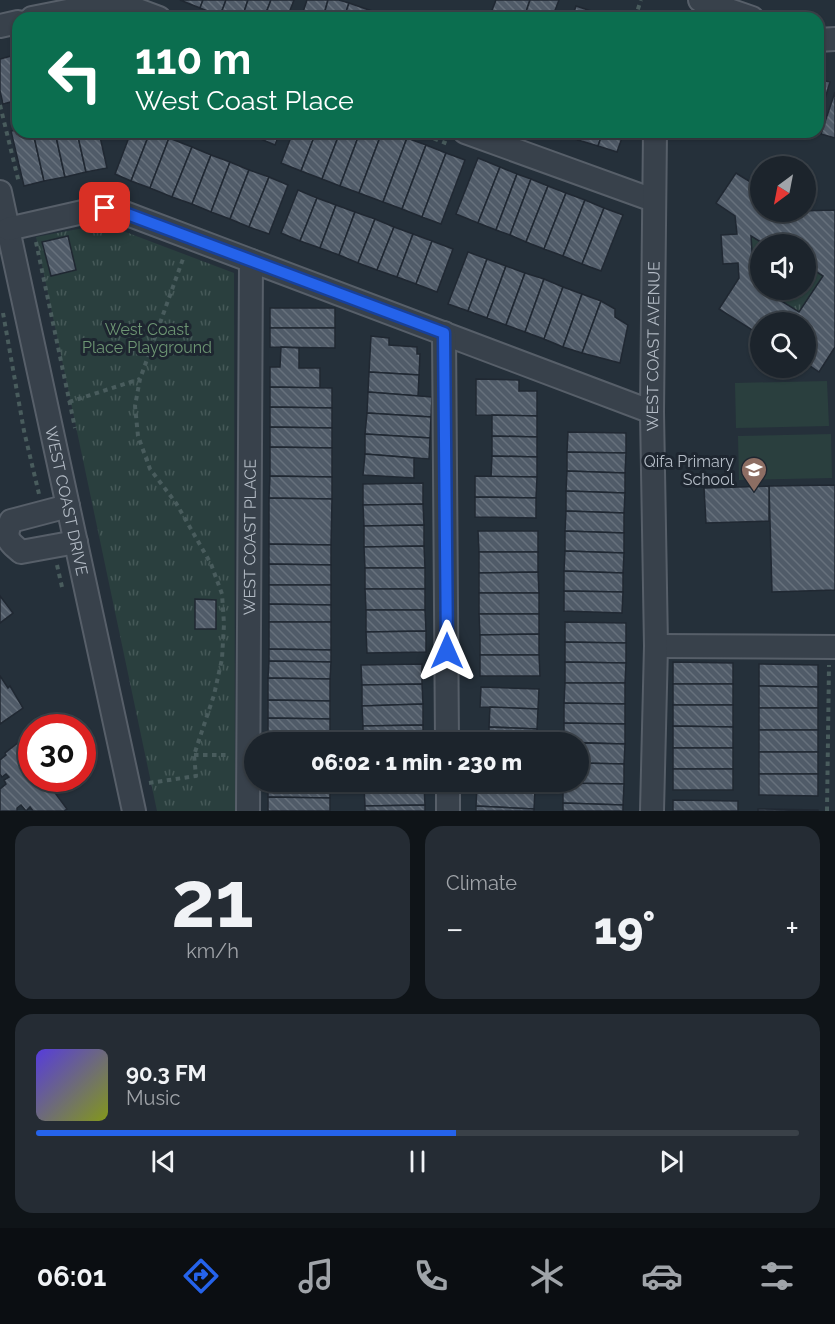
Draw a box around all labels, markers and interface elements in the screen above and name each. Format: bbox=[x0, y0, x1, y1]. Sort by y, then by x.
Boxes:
text: 110 m bbox=[135, 35, 251, 84]
icon: left bbox=[36, 36, 114, 114]
text: West Coast Place bbox=[135, 85, 354, 116]
north arrow bbox=[750, 156, 816, 222]
map controls bbox=[750, 156, 816, 378]
pin bbox=[79, 182, 130, 233]
icon: arrive bbox=[88, 191, 121, 224]
button: sound bbox=[750, 234, 816, 300]
street label: WEST COAST AVENUE bbox=[643, 261, 664, 431]
button: search bbox=[750, 312, 816, 378]
park label: West Coast Place Playground bbox=[82, 320, 212, 357]
street label: WEST COAST DRIVE bbox=[41, 425, 92, 578]
place label: Qifa Primary School bbox=[644, 452, 735, 489]
school or university icon: Qifa Primary School bbox=[739, 455, 769, 493]
street label: WEST COAST PLACE bbox=[240, 459, 260, 615]
position arrow bbox=[415, 619, 479, 683]
speed limit sign: 30 bbox=[18, 714, 96, 792]
text: 06:02 · 1 min · 230 m bbox=[311, 749, 522, 775]
text: 21 bbox=[171, 854, 254, 945]
text: Climate bbox=[446, 871, 517, 895]
text: 19° bbox=[594, 902, 655, 955]
text: − bbox=[446, 909, 464, 948]
text: + bbox=[785, 909, 799, 948]
text: km/h bbox=[186, 939, 239, 963]
text: 90.3 FM bbox=[126, 1060, 207, 1086]
text: Music bbox=[126, 1086, 180, 1110]
icon: previous bbox=[147, 1145, 180, 1178]
icon: pause bbox=[401, 1145, 434, 1178]
icon: next bbox=[655, 1145, 688, 1178]
icon: directions bbox=[180, 1255, 222, 1297]
icon: music bbox=[295, 1255, 337, 1297]
icon: phone bbox=[410, 1255, 452, 1297]
icon: climate bbox=[526, 1255, 568, 1297]
icon: car bbox=[641, 1255, 683, 1297]
icon: filters bbox=[756, 1255, 798, 1297]
text: 06:01 bbox=[37, 1261, 106, 1292]

